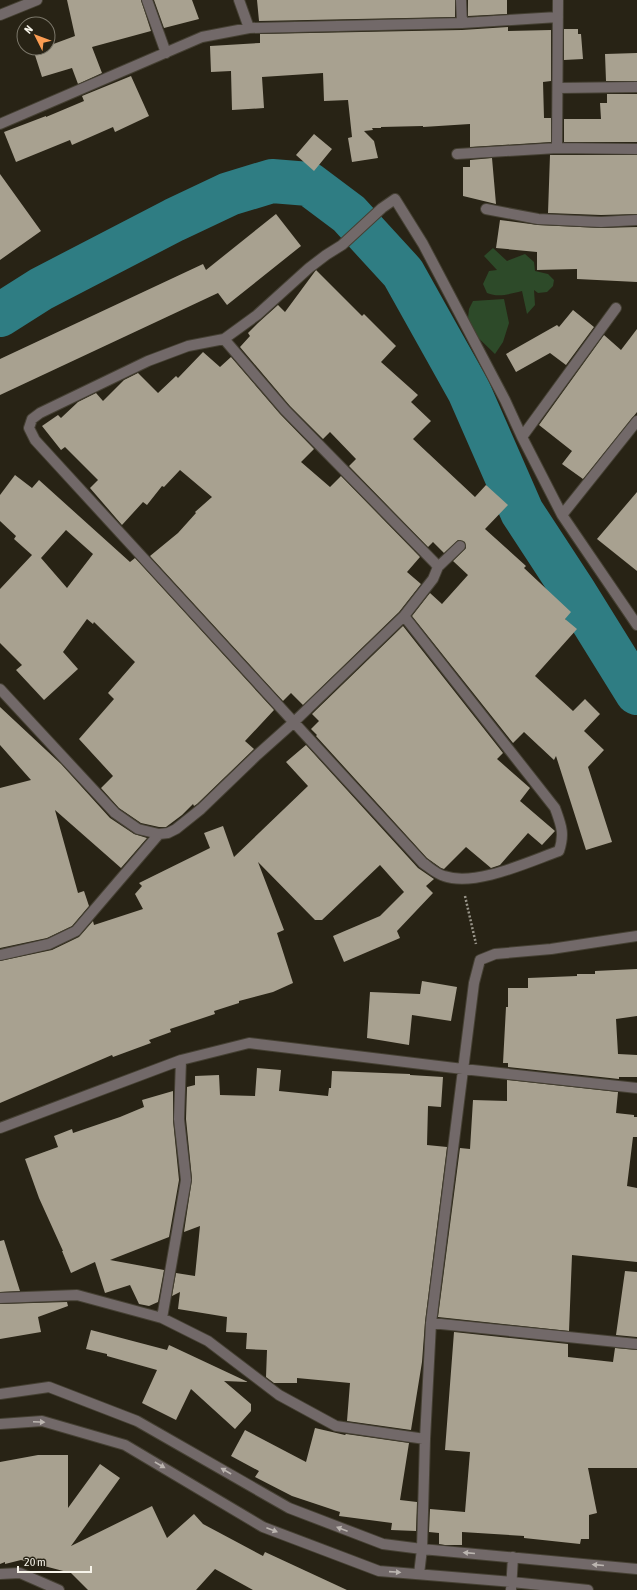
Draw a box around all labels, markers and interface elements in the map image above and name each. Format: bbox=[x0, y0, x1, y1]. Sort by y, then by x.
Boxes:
north arrow bbox=[16, 16, 56, 56]
text: N bbox=[22, 23, 35, 36]
one-way arrow bbox=[33, 1418, 45, 1425]
one-way arrow bbox=[155, 1461, 165, 1469]
one-way arrow bbox=[220, 1468, 232, 1475]
one-way arrow bbox=[336, 1525, 348, 1531]
one-way arrow bbox=[267, 1528, 279, 1534]
scale bar bbox=[18, 1548, 91, 1574]
one-way arrow bbox=[463, 1550, 475, 1557]
text: 20 m bbox=[24, 1555, 46, 1569]
one-way arrow bbox=[592, 1562, 604, 1568]
one-way arrow bbox=[389, 1569, 401, 1576]

